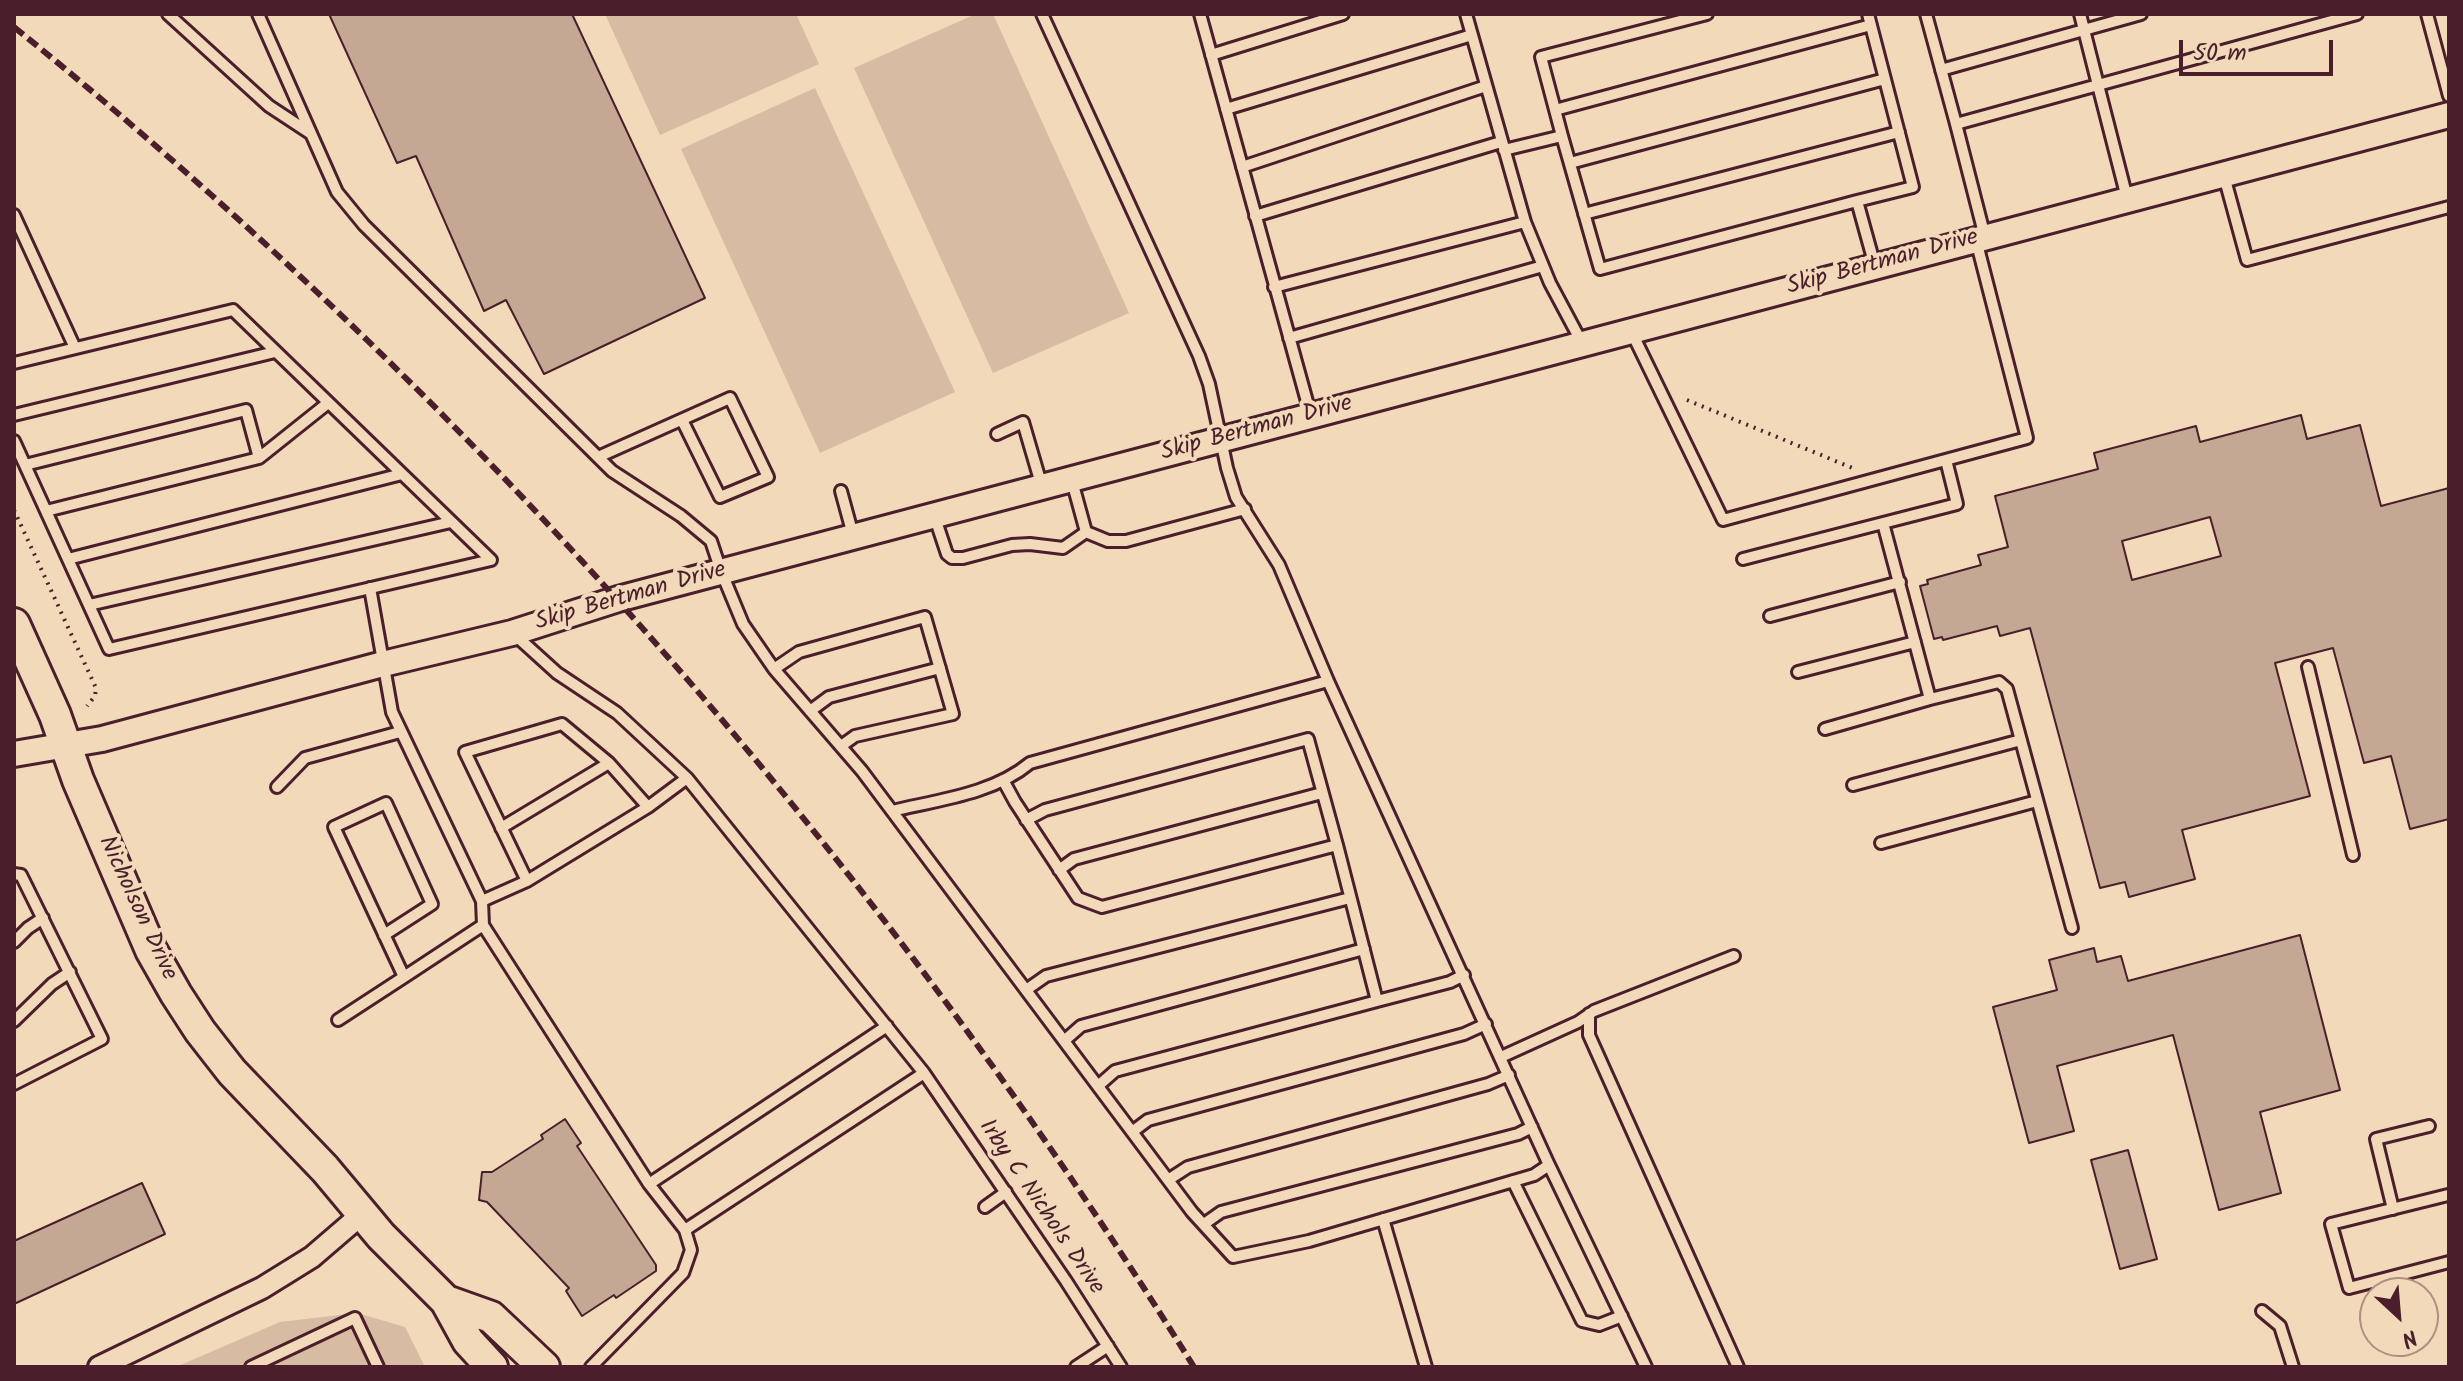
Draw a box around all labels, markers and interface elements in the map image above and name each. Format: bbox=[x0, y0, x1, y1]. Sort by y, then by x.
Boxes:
scale bar bbox=[2183, 24, 2337, 74]
text: 50 m bbox=[2193, 34, 2247, 73]
street label: Skip Bertman Drive bbox=[1784, 225, 1982, 303]
street label: Skip Bertman Drive bbox=[1158, 391, 1356, 469]
street label: Skip Bertman Drive bbox=[532, 557, 730, 639]
street label: Nicholson Drive bbox=[90, 832, 182, 986]
street label: Irby C Nichols Drive bbox=[971, 1115, 1109, 1301]
north arrow bbox=[2359, 1277, 2439, 1357]
text: N bbox=[2395, 1318, 2423, 1356]

